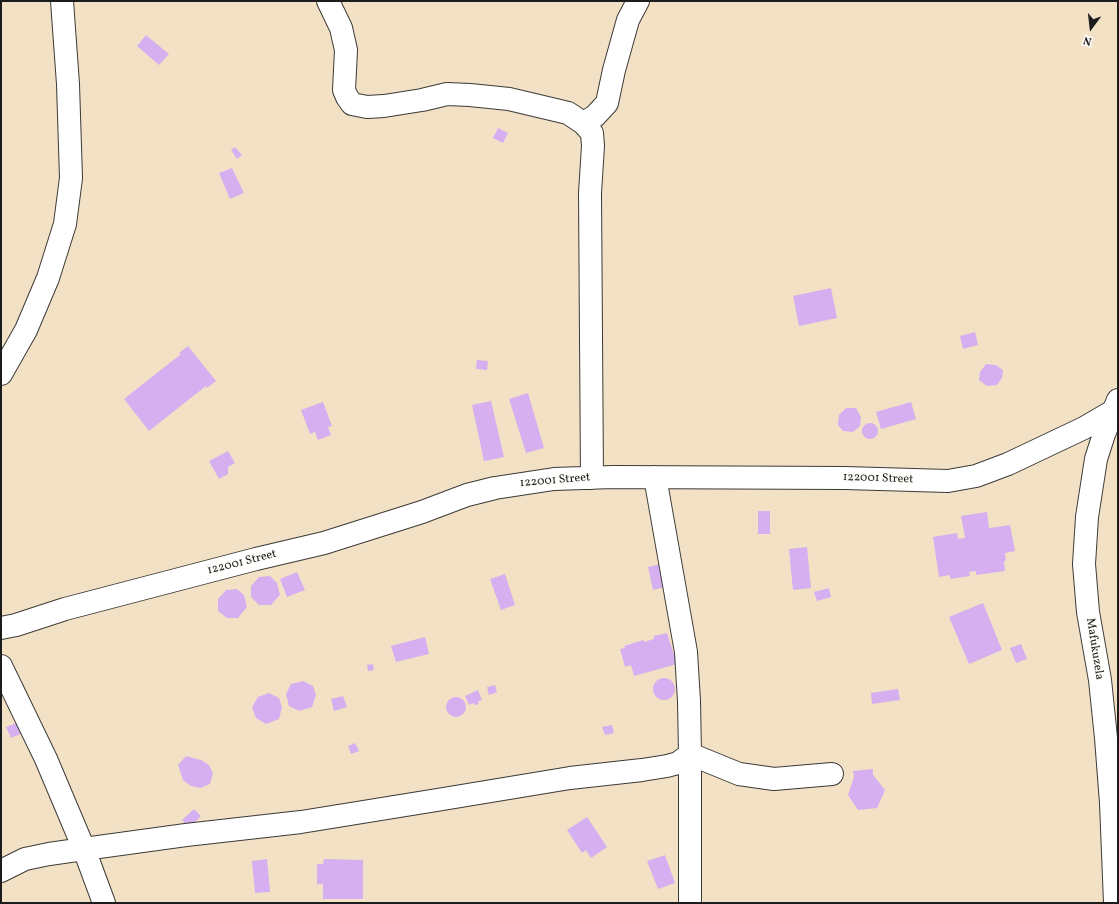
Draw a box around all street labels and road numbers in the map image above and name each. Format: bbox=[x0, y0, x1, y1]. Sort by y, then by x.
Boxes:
street label: 122001 Street bbox=[519, 471, 591, 491]
street label: 122001 Street bbox=[842, 471, 914, 487]
street label: 122001 Street bbox=[206, 547, 278, 579]
street label: Mafukuzela bbox=[1082, 617, 1106, 681]

